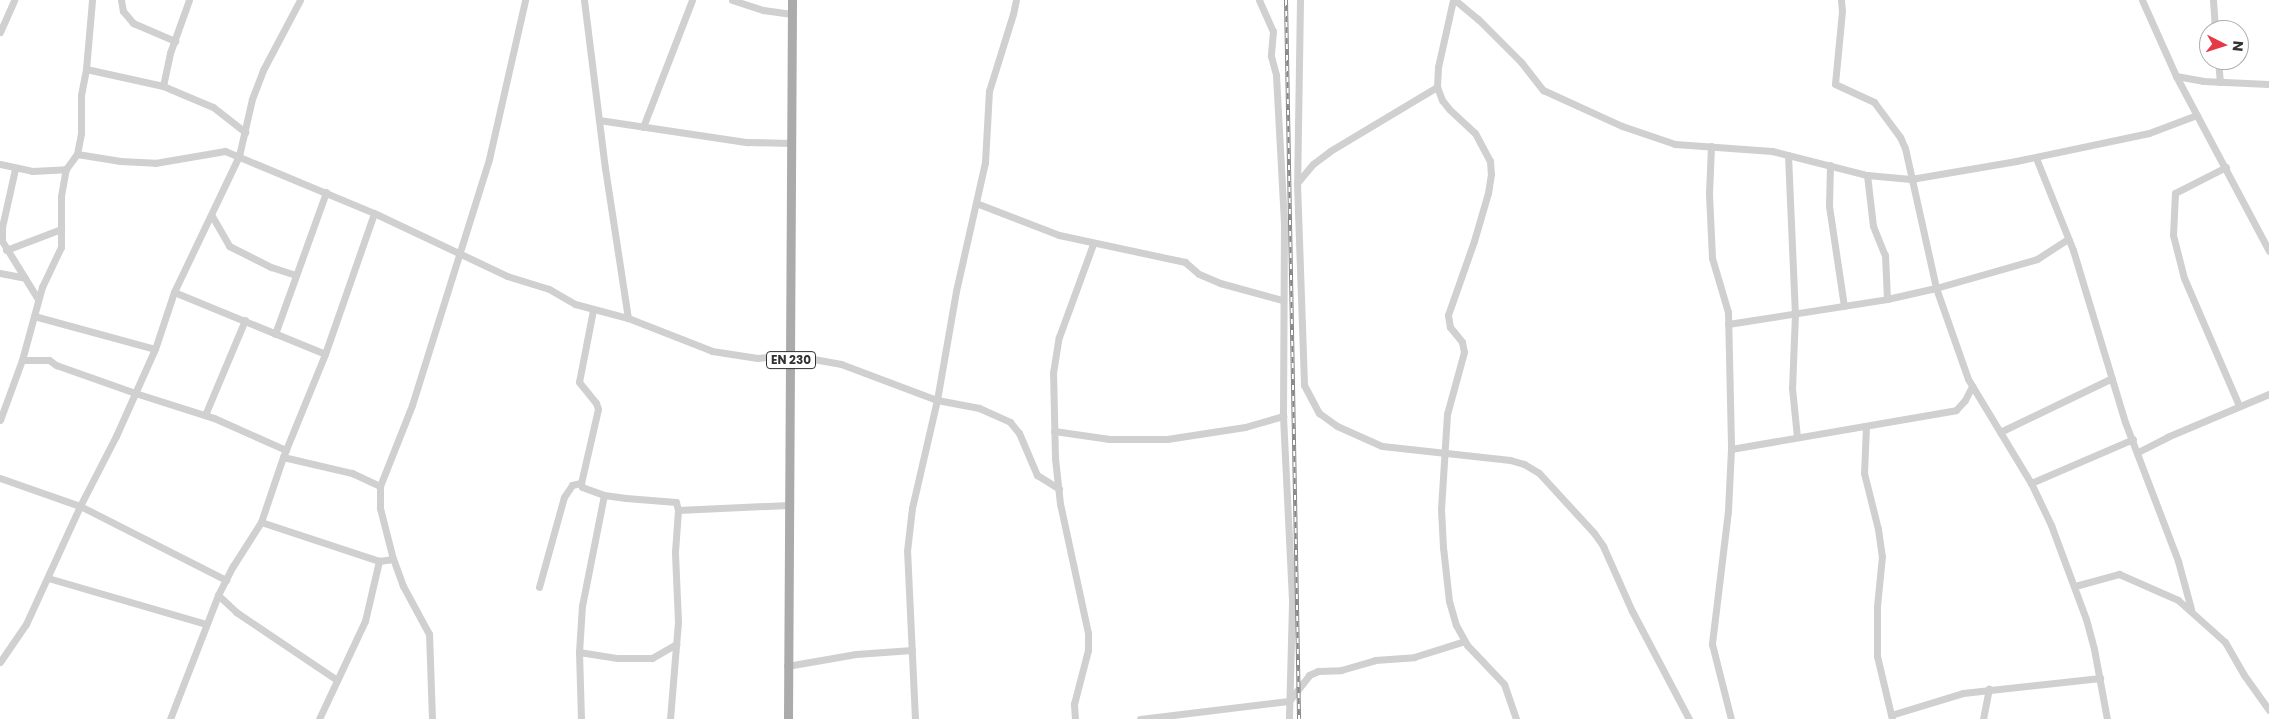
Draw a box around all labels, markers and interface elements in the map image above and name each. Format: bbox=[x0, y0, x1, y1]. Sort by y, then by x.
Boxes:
north arrow bbox=[2199, 20, 2249, 70]
text: N bbox=[2228, 40, 2248, 52]
road number: EN 230 bbox=[766, 350, 816, 370]

